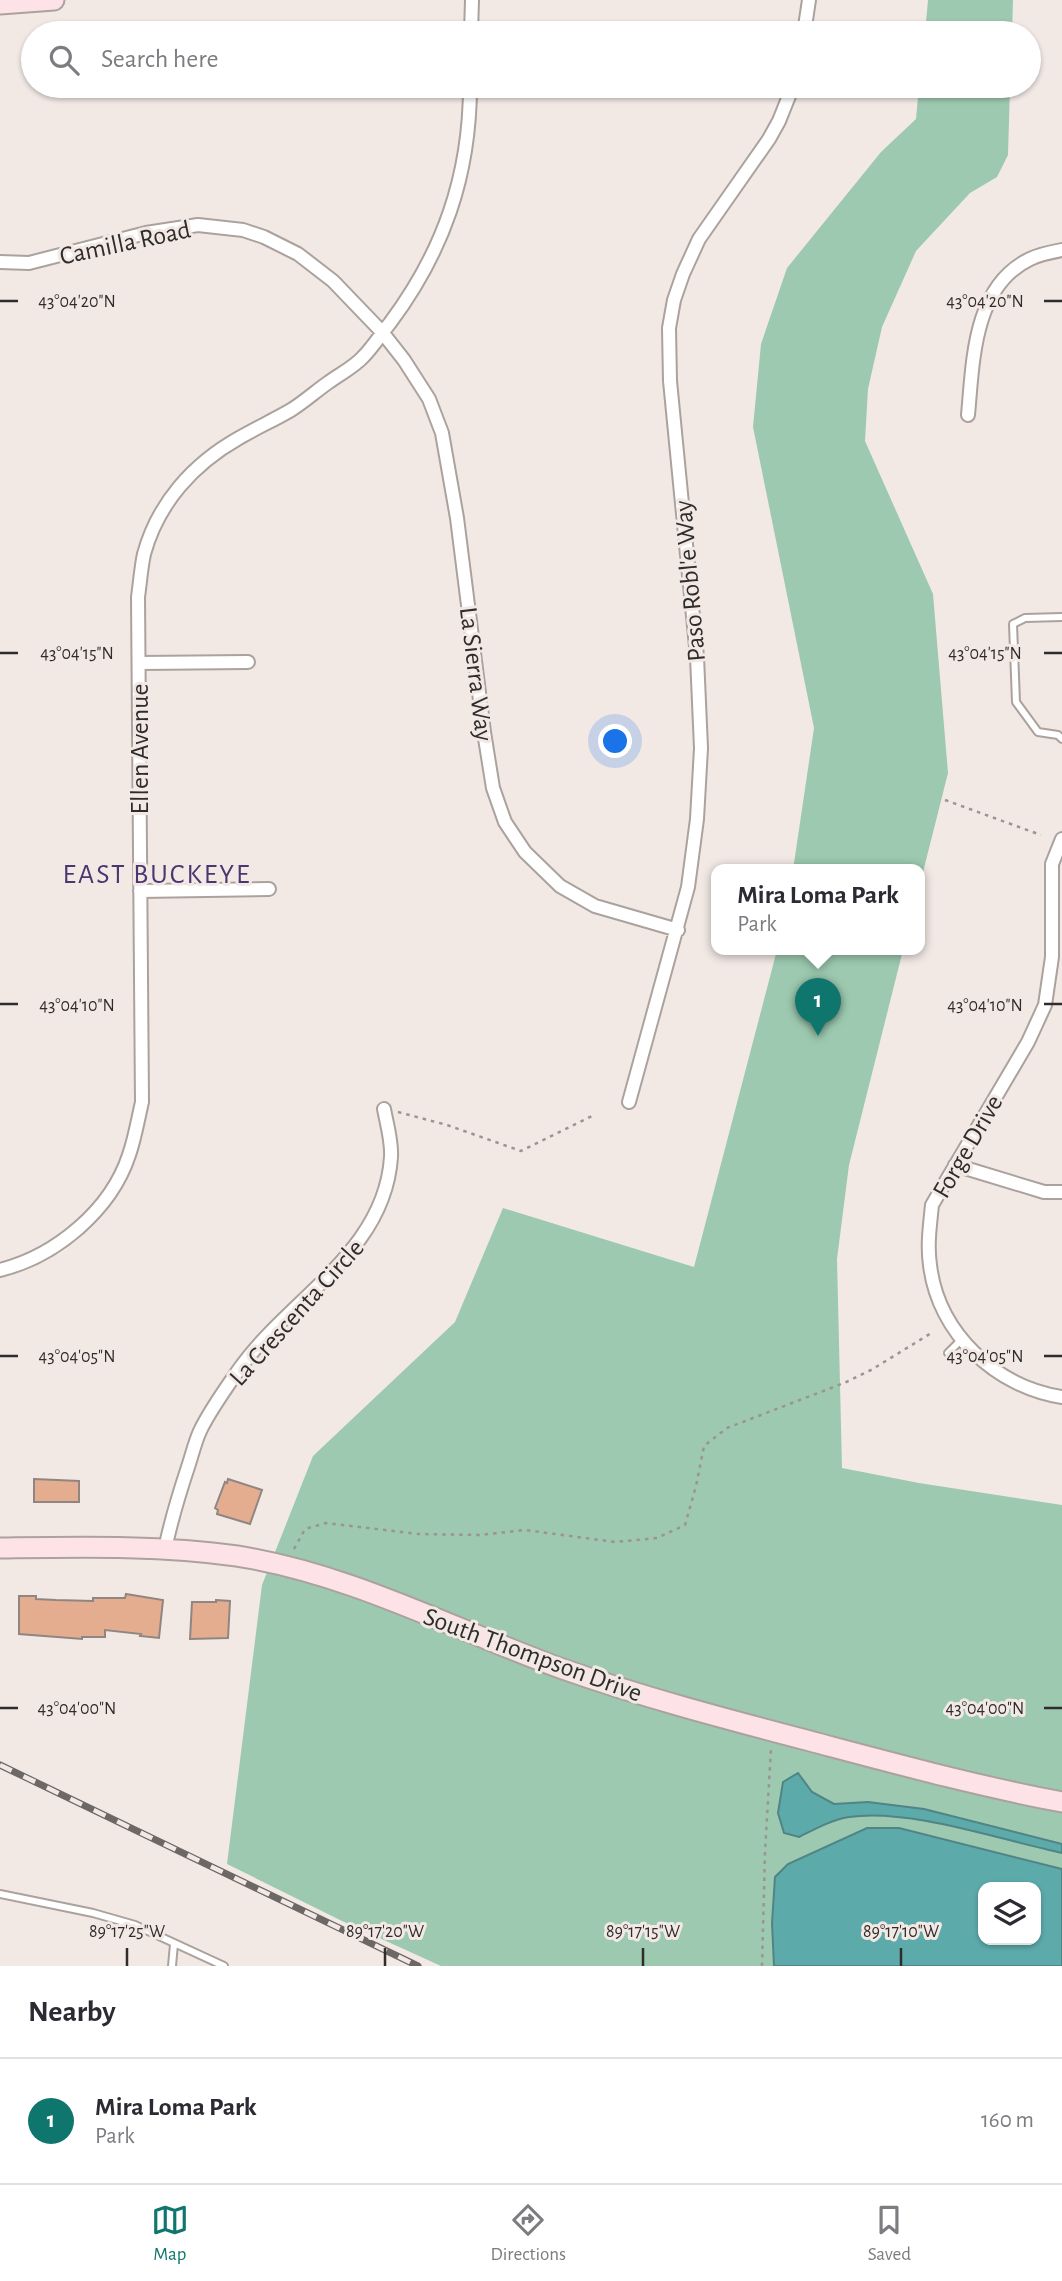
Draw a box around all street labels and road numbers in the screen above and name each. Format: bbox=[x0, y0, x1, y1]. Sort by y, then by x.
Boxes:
street label: Camilla Road bbox=[57, 216, 193, 270]
street label: Paso Robl'e Way bbox=[670, 499, 710, 663]
street label: La Sierra Way bbox=[455, 605, 497, 743]
street label: Ellen Avenue bbox=[127, 684, 153, 814]
street label: Forge Drive bbox=[928, 1091, 1008, 1202]
street label: La Crescenta Circle bbox=[225, 1235, 369, 1391]
street label: South Thompson Drive bbox=[420, 1603, 645, 1707]

